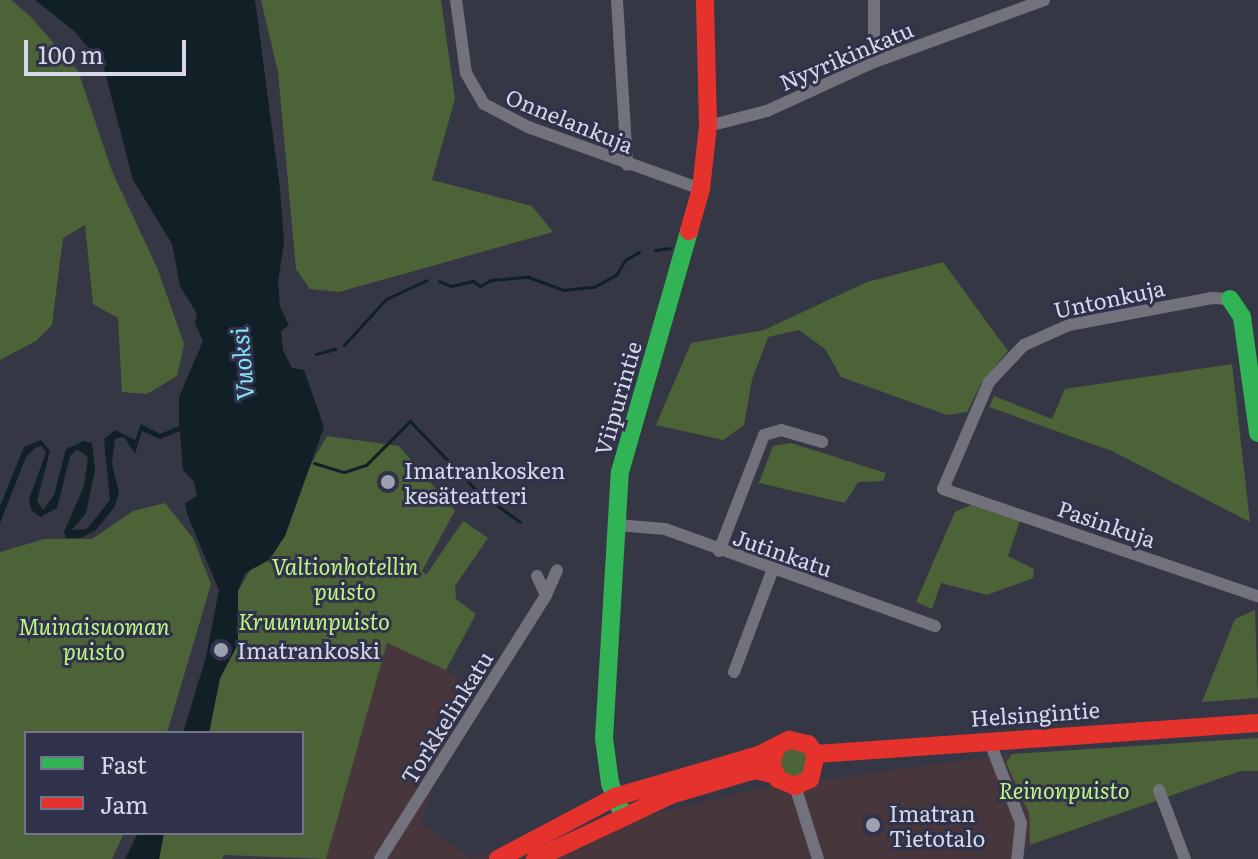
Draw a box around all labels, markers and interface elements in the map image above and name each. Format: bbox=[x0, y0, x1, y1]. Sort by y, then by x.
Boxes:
street label: Nyyrikinkatu bbox=[775, 15, 917, 95]
scale bar bbox=[28, 24, 190, 74]
text: 100 m bbox=[38, 36, 104, 71]
street label: Onnelankuja bbox=[502, 82, 638, 158]
street label: Untonkuja bbox=[1051, 273, 1167, 323]
water label: Vuoksi bbox=[223, 326, 259, 402]
street label: Viipurintie bbox=[588, 338, 646, 458]
place label: Imatrankosken kesäteatteri bbox=[404, 456, 565, 508]
marker: Imatrankosken kesäteatteri bbox=[379, 473, 397, 491]
street label: Pasinkuja bbox=[1054, 494, 1160, 552]
street label: Jutinkatu bbox=[730, 523, 836, 581]
park label: Valtionhotellin puisto bbox=[272, 552, 418, 604]
park label: Kruununpuisto bbox=[238, 608, 390, 634]
park label: Muinaisuoman puisto bbox=[18, 612, 170, 664]
place label: Imatrankoski bbox=[237, 637, 380, 663]
marker: Imatrankoski bbox=[212, 641, 230, 659]
street label: Torkkelinkatu bbox=[395, 646, 497, 788]
street label: Helsingintie bbox=[969, 695, 1101, 731]
legend bbox=[24, 731, 304, 835]
text: Fast bbox=[100, 746, 147, 781]
park label: Reinonpuisto bbox=[998, 777, 1130, 803]
text: Jam bbox=[100, 786, 148, 821]
place label: Imatran Tietotalo bbox=[889, 799, 985, 850]
marker: Imatran Tietotalo bbox=[864, 816, 882, 834]

